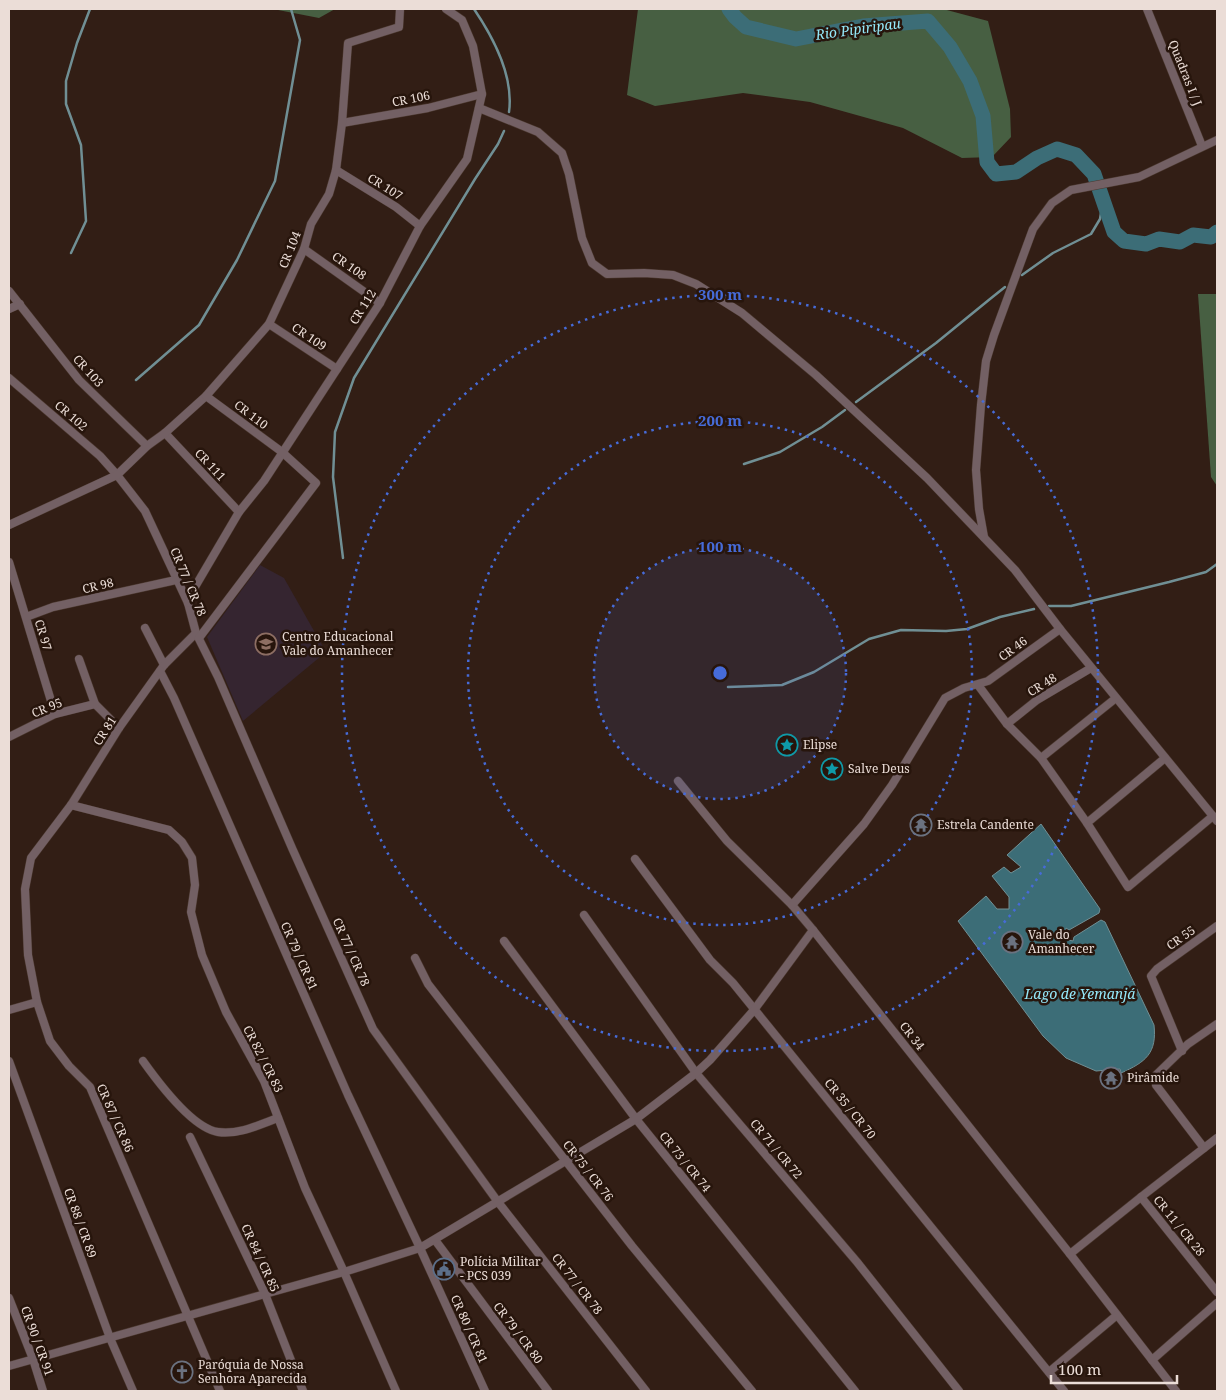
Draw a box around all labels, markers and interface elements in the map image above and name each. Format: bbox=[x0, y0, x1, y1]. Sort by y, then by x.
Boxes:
water label: Rio Pipiripau bbox=[813, 13, 902, 44]
street label: Quadras I / J bbox=[1165, 37, 1206, 108]
street label: CR 106 bbox=[390, 86, 432, 111]
street label: CR 107 bbox=[364, 169, 406, 204]
street label: CR 104 bbox=[274, 229, 305, 271]
street label: CR 108 bbox=[329, 248, 370, 284]
text: 300 m bbox=[698, 284, 742, 304]
street label: CR 112 bbox=[345, 286, 380, 328]
street label: CR 109 bbox=[289, 319, 330, 354]
street label: CR 103 bbox=[69, 351, 108, 391]
street label: CR 110 bbox=[231, 396, 272, 433]
street label: CR 102 bbox=[51, 397, 91, 435]
text: 200 m bbox=[698, 410, 742, 430]
street label: CR 111 bbox=[191, 445, 230, 485]
text: 100 m bbox=[698, 536, 742, 556]
street label: CR 77 / CR 78 bbox=[166, 545, 211, 619]
street label: CR 98 bbox=[80, 574, 116, 597]
street label: CR 97 bbox=[31, 617, 56, 653]
place label: Centro Educacional Vale do Amanhecer bbox=[282, 628, 394, 659]
school or university icon: Centro Educacional Vale do Amanhecer bbox=[254, 632, 278, 656]
street label: CR 46 bbox=[995, 632, 1031, 665]
centre of rings bbox=[711, 664, 729, 682]
street label: CR 48 bbox=[1024, 669, 1060, 700]
street label: CR 95 bbox=[29, 694, 65, 721]
street label: CR 81 bbox=[89, 713, 120, 749]
place icon: Elipse bbox=[775, 733, 799, 757]
place label: Elipse bbox=[803, 736, 837, 753]
place icon: Salve Deus bbox=[820, 757, 844, 781]
place label: Salve Deus bbox=[848, 760, 910, 777]
temple icon: Estrela Candente bbox=[909, 813, 933, 837]
place label: Estrela Candente bbox=[937, 816, 1034, 833]
street label: CR 77 / CR 78 bbox=[329, 915, 374, 989]
street label: CR 79 / CR 81 bbox=[277, 919, 322, 993]
street label: CR 55 bbox=[1163, 922, 1199, 954]
place label: Vale do Amanhecer bbox=[1028, 926, 1095, 957]
temple icon: Vale do Amanhecer bbox=[1000, 930, 1024, 954]
water label: Lago de Yemanjá bbox=[1024, 984, 1136, 1003]
street label: CR 34 bbox=[896, 1018, 929, 1054]
street label: CR 82 / CR 83 bbox=[239, 1022, 288, 1096]
temple icon: Pirâmide bbox=[1099, 1066, 1123, 1090]
place label: Pirâmide bbox=[1127, 1069, 1179, 1086]
street label: CR 35 / CR 70 bbox=[821, 1075, 880, 1143]
street label: CR 87 / CR 86 bbox=[93, 1081, 138, 1155]
street label: CR 71 / CR 72 bbox=[746, 1115, 806, 1182]
street label: CR 73 / CR 74 bbox=[656, 1128, 715, 1196]
street label: CR 75 / CR 76 bbox=[559, 1137, 618, 1205]
street label: CR 88 / CR 89 bbox=[60, 1186, 101, 1260]
street label: CR 11 / CR 28 bbox=[1150, 1192, 1209, 1260]
street label: CR 84 / CR 85 bbox=[237, 1221, 284, 1295]
street label: CR 77 / CR 78 bbox=[548, 1250, 607, 1318]
place label: Polícia Militar - PCS 039 bbox=[460, 1253, 541, 1284]
public building icon: Polícia Militar - PCS 039 bbox=[432, 1257, 456, 1281]
street label: CR 80 / CR 81 bbox=[447, 1292, 492, 1366]
street label: CR 79 / CR 80 bbox=[490, 1298, 547, 1367]
street label: CR 90 / CR 91 bbox=[17, 1304, 58, 1378]
scale bar bbox=[1051, 1352, 1177, 1384]
place label: Paróquia de Nossa Senhora Aparecida bbox=[198, 1356, 307, 1387]
text: 100 m bbox=[1058, 1359, 1101, 1379]
church icon: Paróquia de Nossa Senhora Aparecida bbox=[170, 1360, 194, 1384]

